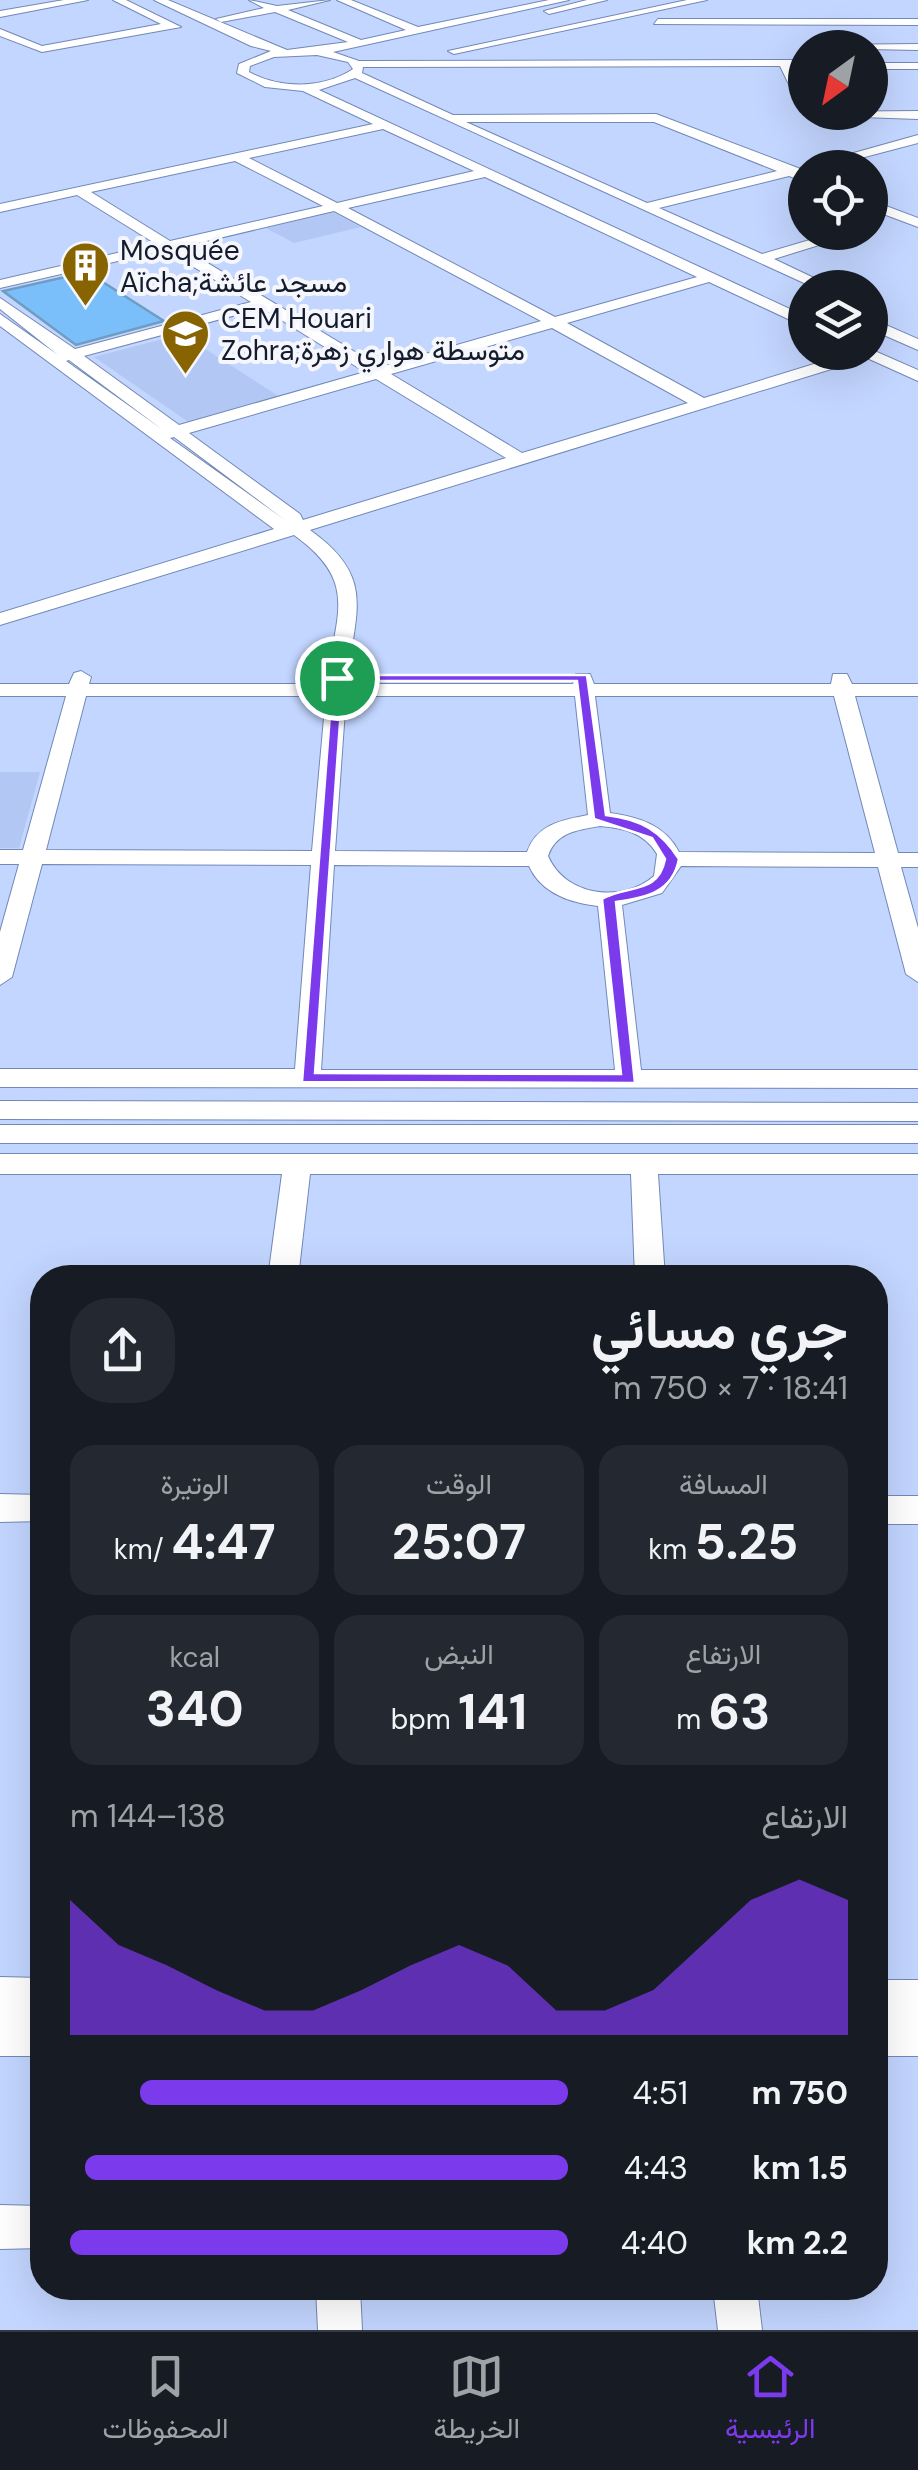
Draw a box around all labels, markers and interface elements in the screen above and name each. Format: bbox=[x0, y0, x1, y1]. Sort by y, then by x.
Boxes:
north arrow bbox=[788, 30, 888, 130]
map controls bbox=[788, 30, 888, 370]
button: locate bbox=[788, 150, 888, 250]
place label: Mosquée Aïcha;مسجد عائشة bbox=[120, 232, 347, 301]
building icon: Mosquée Aïcha;مسجد عائشة bbox=[59, 240, 111, 308]
button: layers bbox=[788, 270, 888, 370]
place label: CEM Houari Zohra;متوسطة هواري زهرة bbox=[221, 300, 525, 373]
school or university icon: CEM Houari Zohra;متوسطة هواري زهرة bbox=[160, 308, 212, 376]
pin bbox=[295, 636, 380, 721]
icon: arrive bbox=[310, 651, 365, 706]
text: جري مسائي bbox=[591, 1293, 848, 1365]
button: share bbox=[70, 1298, 175, 1403]
text: 18:41 · 7 × 750 m bbox=[613, 1367, 848, 1409]
text: الوتيرة bbox=[160, 1466, 229, 1503]
text: الوقت bbox=[426, 1466, 492, 1503]
text: المسافة bbox=[679, 1466, 768, 1503]
text: 4:47 bbox=[171, 1509, 276, 1575]
text: 25:07 bbox=[392, 1509, 526, 1575]
text: 5.25 bbox=[695, 1509, 798, 1575]
text: /km bbox=[114, 1531, 171, 1568]
text: km bbox=[648, 1531, 695, 1568]
text: النبض bbox=[424, 1636, 494, 1673]
text: الارتفاع bbox=[685, 1636, 761, 1673]
text: kcal bbox=[169, 1639, 220, 1676]
text: 340 bbox=[146, 1676, 244, 1742]
text: 141 bbox=[458, 1679, 527, 1745]
text: 63 bbox=[709, 1679, 770, 1745]
text: bpm bbox=[391, 1701, 458, 1738]
text: m bbox=[676, 1701, 709, 1738]
text: 138–144 m bbox=[70, 1795, 226, 1837]
text: الارتفاع bbox=[761, 1796, 848, 1838]
text: 4:51 bbox=[633, 2072, 688, 2114]
text: 750 m bbox=[751, 2072, 848, 2114]
text: 4:43 bbox=[624, 2147, 688, 2189]
text: 1.5 km bbox=[752, 2147, 848, 2189]
text: 4:40 bbox=[621, 2222, 688, 2264]
text: 2.2 km bbox=[747, 2222, 848, 2264]
tab: المحفوظات bbox=[102, 2349, 229, 2453]
tab: الخريطة bbox=[434, 2349, 520, 2453]
tab: الرئيسية bbox=[725, 2349, 816, 2453]

